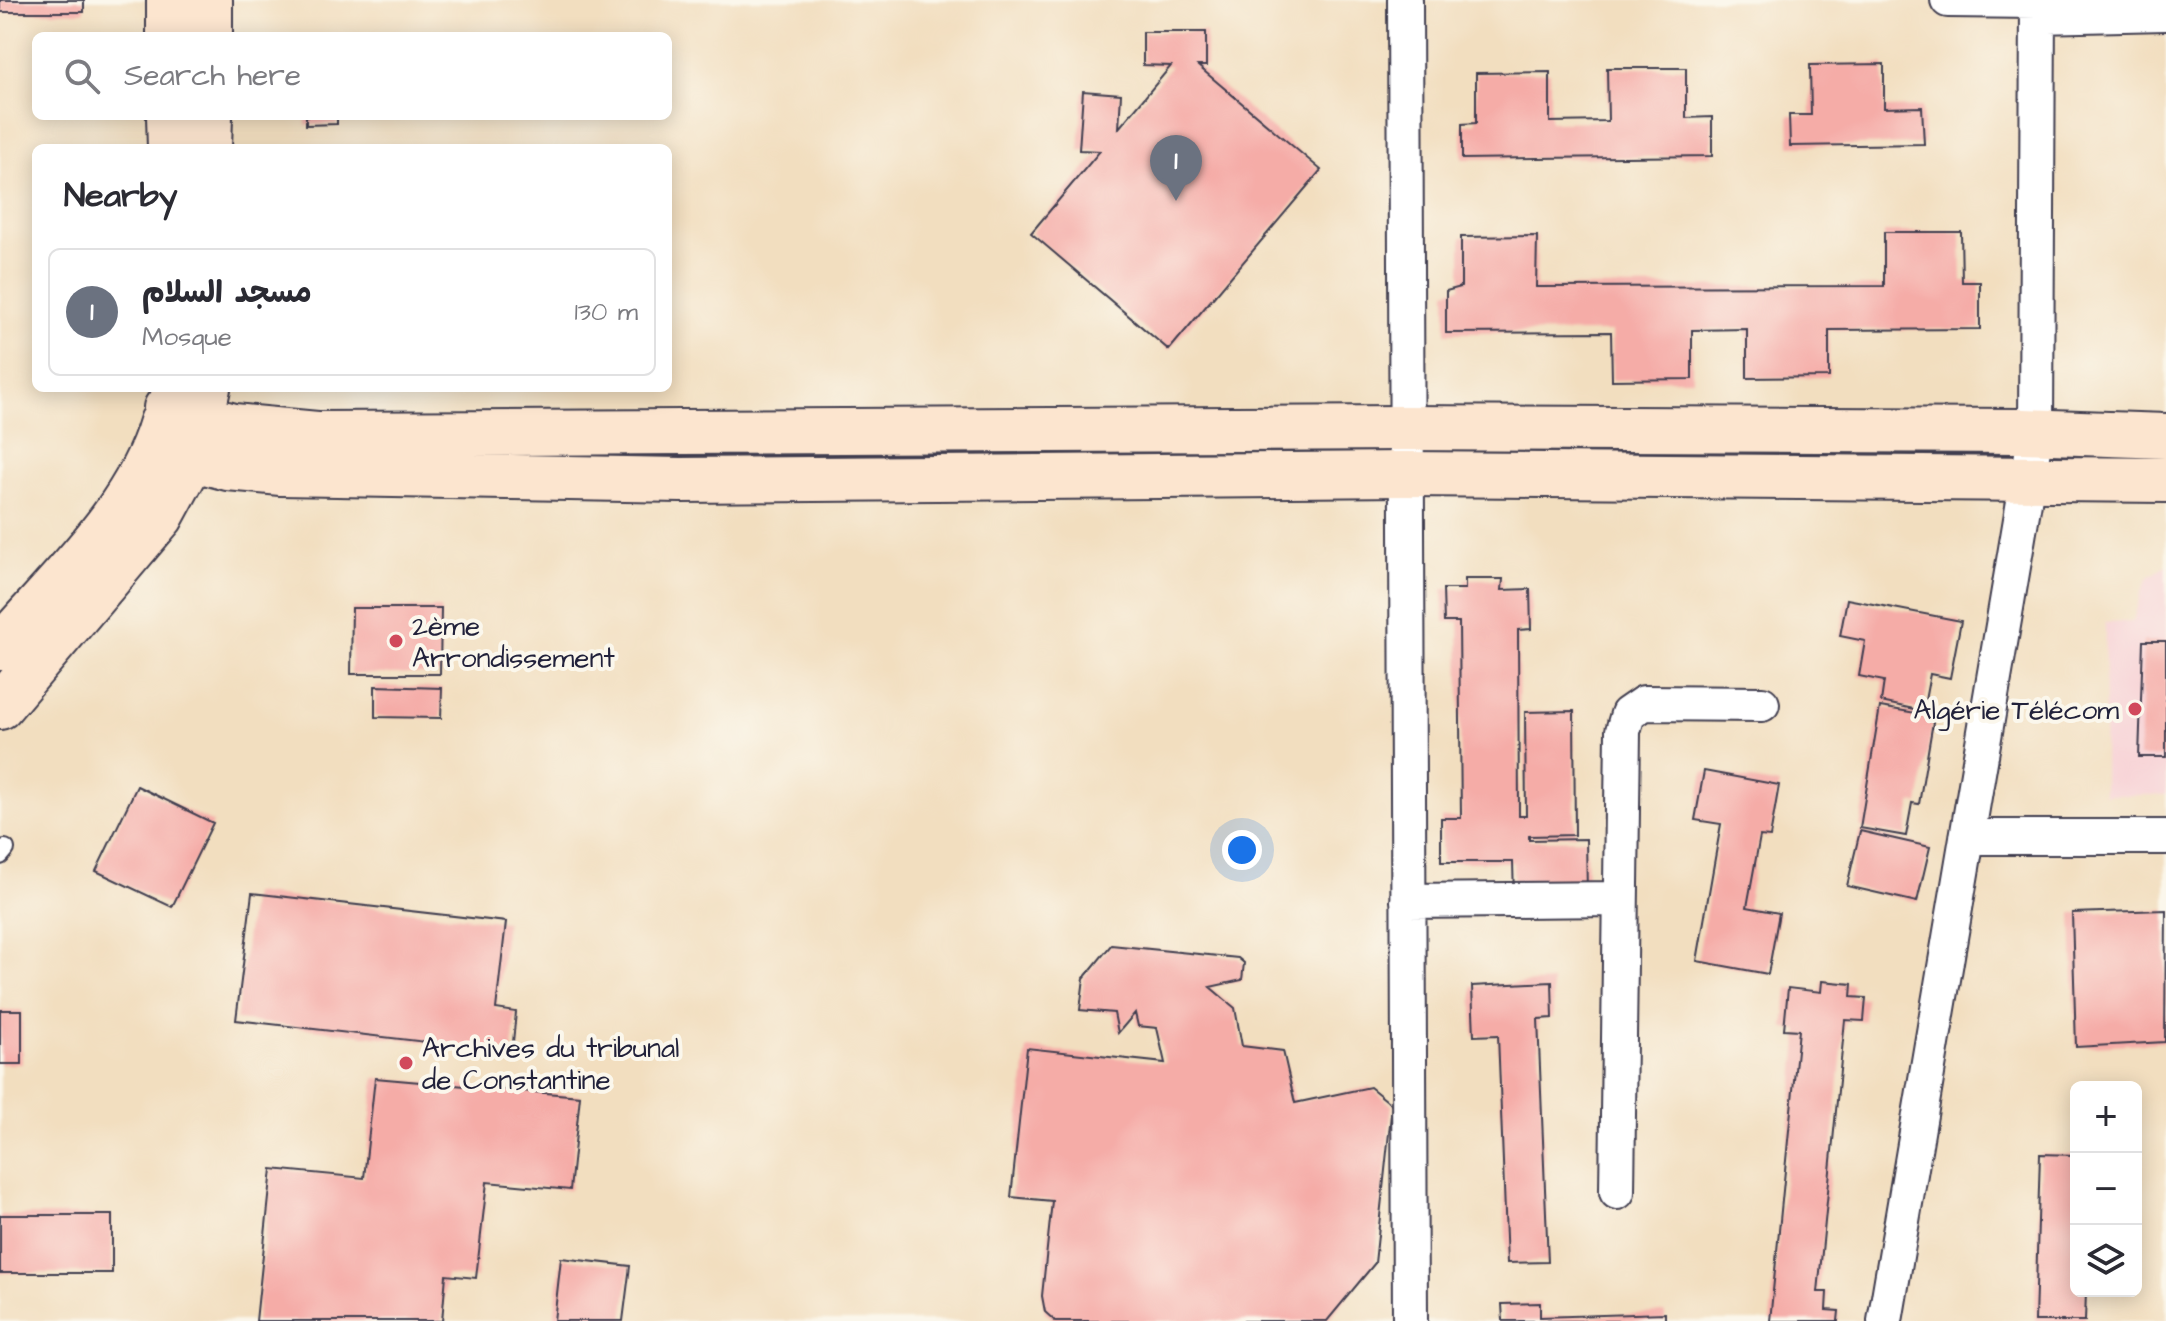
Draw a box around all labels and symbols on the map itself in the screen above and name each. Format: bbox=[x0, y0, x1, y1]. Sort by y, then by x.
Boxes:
pin: 1 bbox=[1150, 135, 1202, 201]
place label: 2ème Arrondissement bbox=[412, 607, 615, 678]
marker: 2ème Arrondissement bbox=[387, 632, 405, 650]
place label: Algérie Télécom bbox=[1914, 691, 2119, 731]
marker: Algérie Télécom bbox=[2126, 700, 2144, 718]
your location bbox=[1222, 830, 1262, 870]
place label: Archives du tribunal de Constantine bbox=[422, 1029, 680, 1100]
marker: Archives du tribunal de Constantine bbox=[397, 1054, 415, 1072]

